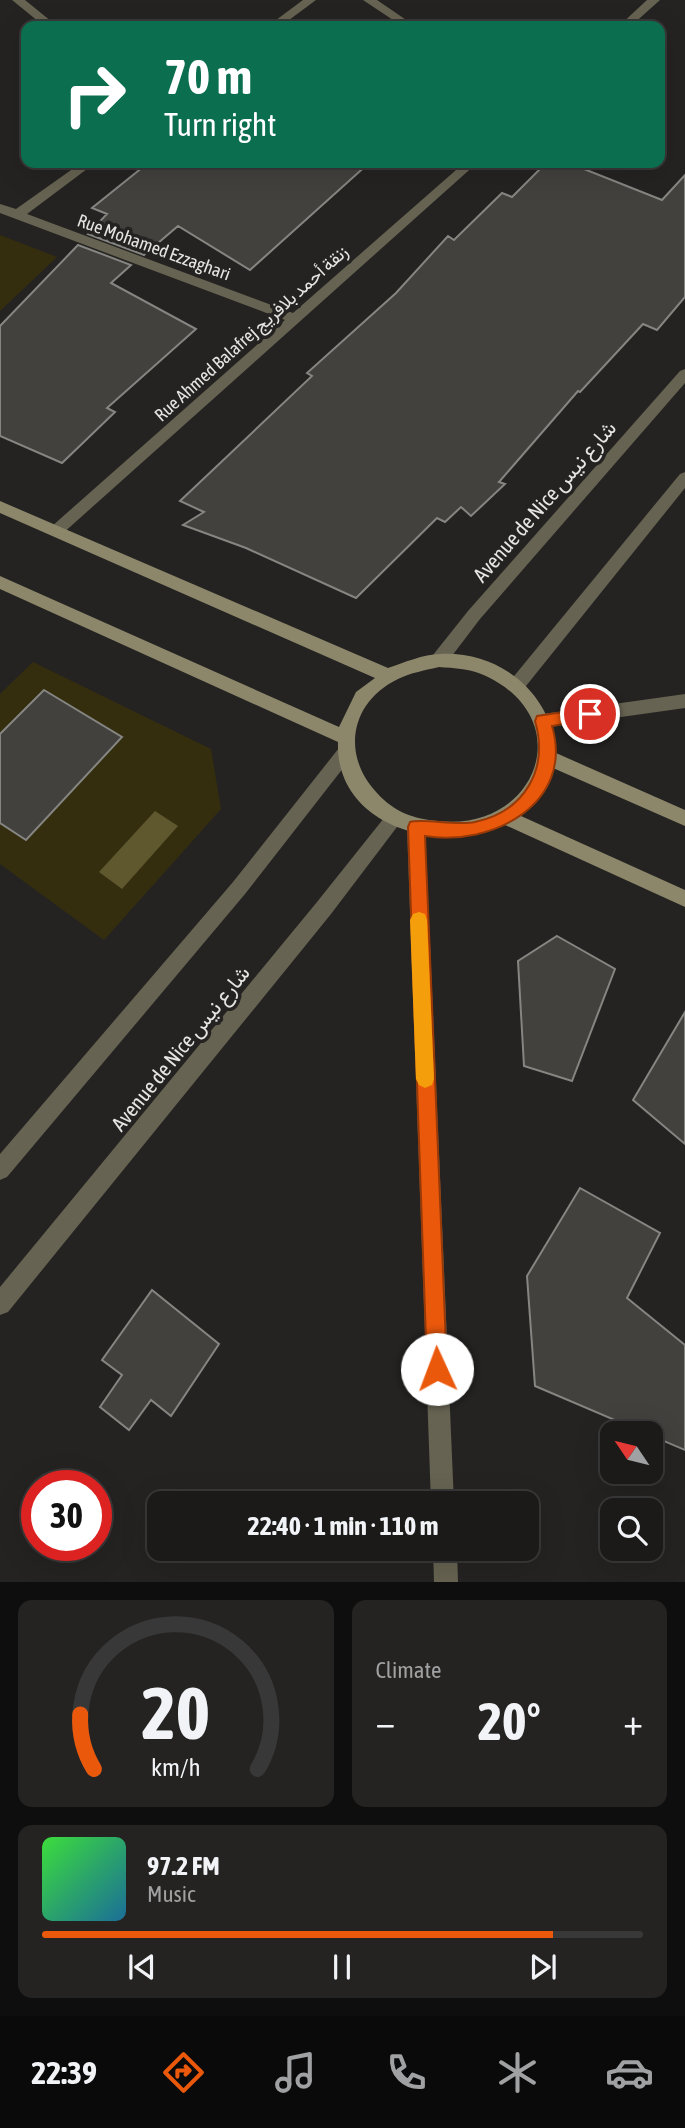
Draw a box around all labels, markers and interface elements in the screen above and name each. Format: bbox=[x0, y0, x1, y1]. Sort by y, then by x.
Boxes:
text: 70 m bbox=[164, 48, 252, 104]
icon: right bbox=[49, 49, 140, 140]
text: Turn right bbox=[164, 106, 277, 143]
street label: Rue Mohamed Ezzaghari bbox=[75, 210, 233, 284]
street label: Rue Ahmed Balafrej زنقة أحمد بلافريج bbox=[150, 241, 353, 427]
street label: Avenue de Nice شارع نيس bbox=[468, 416, 623, 588]
pin bbox=[560, 684, 620, 744]
icon: arrive bbox=[571, 695, 609, 733]
street label: Avenue de Nice شارع نيس bbox=[106, 961, 256, 1137]
position arrow bbox=[400, 1332, 474, 1406]
north arrow bbox=[600, 1421, 663, 1484]
map controls bbox=[600, 1421, 663, 1561]
speed limit sign: 30 bbox=[21, 1470, 112, 1561]
button: search bbox=[600, 1498, 663, 1561]
text: 22:40 · 1 min · 110 m bbox=[248, 1511, 438, 1541]
text: Climate bbox=[376, 1657, 441, 1683]
text: 20 bbox=[142, 1672, 210, 1755]
text: 20° bbox=[478, 1691, 541, 1751]
text: − bbox=[376, 1700, 395, 1743]
text: + bbox=[623, 1700, 643, 1743]
text: km/h bbox=[151, 1753, 201, 1781]
text: 97.2 FM bbox=[147, 1851, 220, 1881]
text: Music bbox=[147, 1881, 195, 1907]
icon: previous bbox=[123, 1948, 161, 1986]
icon: pause bbox=[323, 1948, 361, 1986]
icon: next bbox=[524, 1948, 562, 1986]
icon: directions bbox=[159, 2048, 208, 2097]
icon: music bbox=[271, 2048, 320, 2097]
icon: phone bbox=[382, 2048, 431, 2097]
icon: climate bbox=[493, 2048, 542, 2097]
icon: car bbox=[605, 2048, 654, 2097]
text: 22:39 bbox=[31, 2054, 97, 2091]

